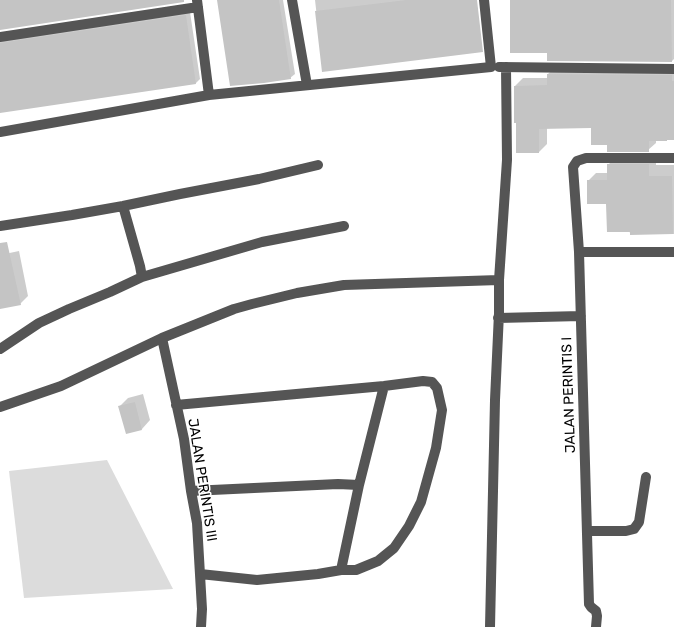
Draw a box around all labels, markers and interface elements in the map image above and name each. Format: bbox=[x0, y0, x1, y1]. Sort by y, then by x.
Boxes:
street label: JALAN PERINTIS I bbox=[559, 336, 579, 454]
street label: JALAN PERINTIS III bbox=[184, 417, 220, 543]

